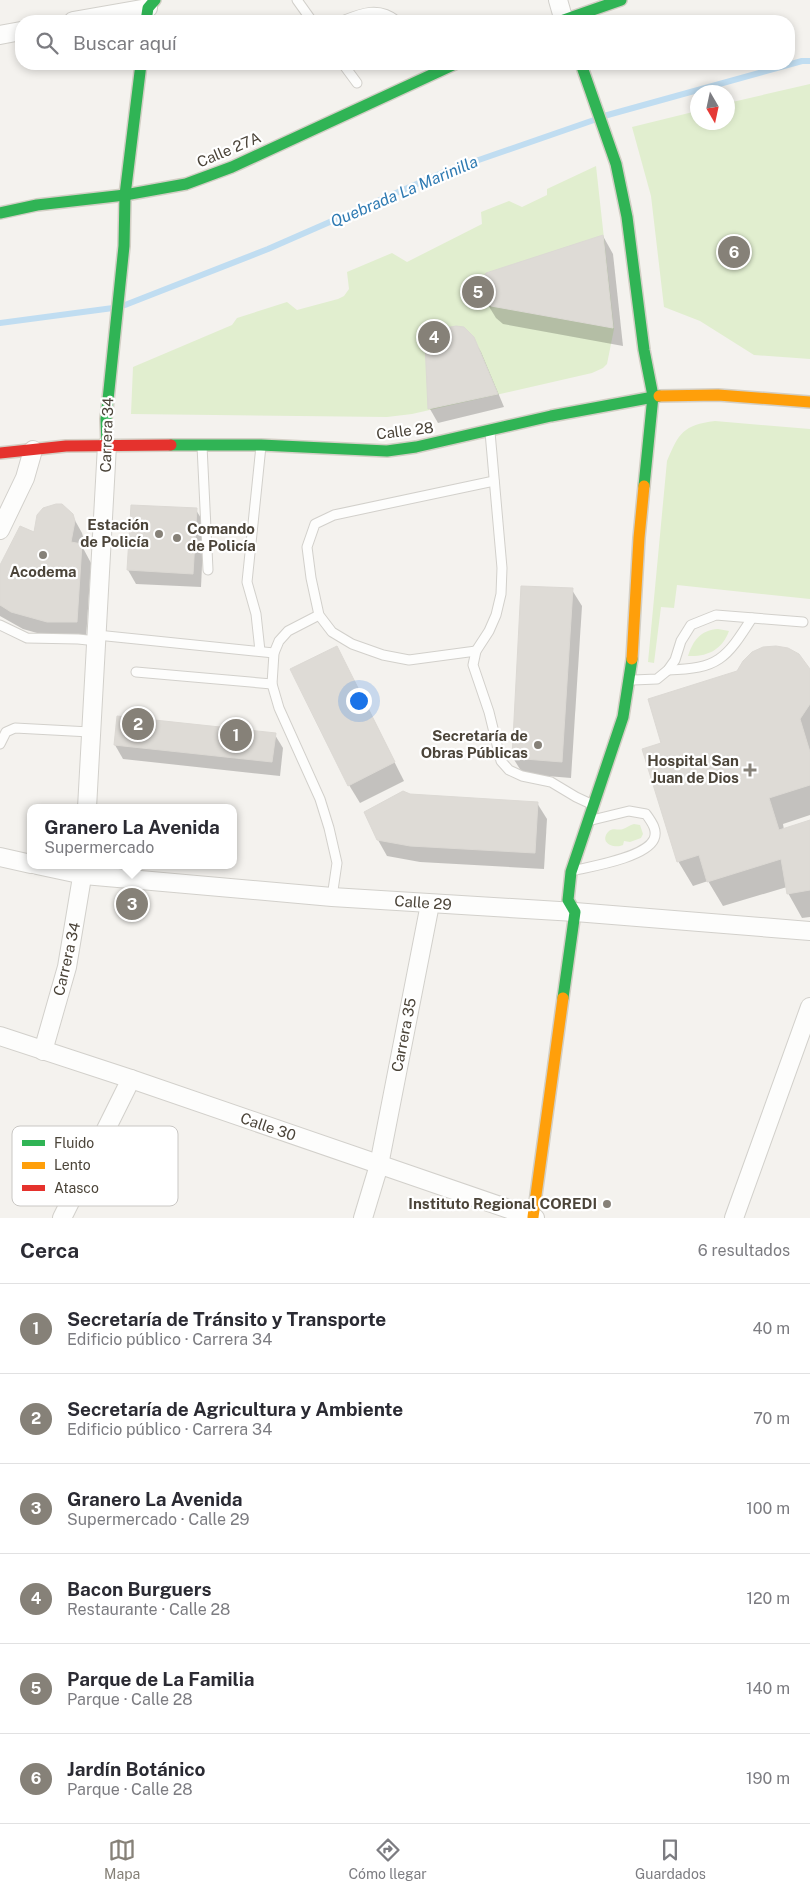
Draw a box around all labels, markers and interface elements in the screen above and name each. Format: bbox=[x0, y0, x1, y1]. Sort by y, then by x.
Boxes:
search box bbox=[15, 15, 795, 70]
icon: search bbox=[33, 29, 61, 57]
text: Buscar aquí bbox=[73, 32, 177, 54]
north arrow bbox=[690, 85, 735, 130]
street label: Calle 27A bbox=[194, 128, 264, 171]
water label: Quebrada La Marinilla bbox=[328, 152, 481, 231]
pin: 6 bbox=[718, 233, 750, 271]
pin: 5 bbox=[462, 273, 494, 311]
pin: 4 bbox=[418, 318, 450, 356]
street label: Carrera 34 bbox=[97, 397, 116, 473]
street label: Calle 28 bbox=[375, 419, 435, 442]
place label: Estación de Policía bbox=[80, 516, 149, 550]
place label: Comando de Policía bbox=[187, 520, 256, 554]
marker: Estación de Policía bbox=[153, 528, 165, 540]
marker: Comando de Policía bbox=[171, 532, 183, 544]
marker: Acodema bbox=[37, 549, 49, 561]
place label: Acodema bbox=[9, 563, 77, 580]
your location bbox=[346, 688, 372, 714]
pin: 2 bbox=[122, 705, 154, 743]
pin: 1 bbox=[220, 716, 252, 754]
place label: Secretaría de Obras Públicas bbox=[421, 727, 528, 761]
marker: Secretaría de Obras Públicas bbox=[532, 739, 544, 751]
place label: Hospital San Juan de Dios bbox=[647, 752, 739, 786]
marker: Hospital San Juan de Dios bbox=[743, 763, 757, 777]
popup bbox=[27, 804, 237, 869]
text: Granero La Avenida bbox=[44, 816, 220, 838]
text: Supermercado bbox=[44, 838, 154, 857]
pin: 3 bbox=[116, 885, 148, 923]
street label: Calle 29 bbox=[394, 892, 452, 913]
street label: Carrera 34 bbox=[50, 920, 83, 997]
street label: Carrera 35 bbox=[388, 996, 419, 1073]
street label: Calle 30 bbox=[238, 1109, 298, 1144]
legend bbox=[12, 1126, 178, 1206]
text: Fluido bbox=[54, 1135, 94, 1151]
text: Lento bbox=[54, 1157, 91, 1173]
text: Atasco bbox=[54, 1180, 99, 1196]
place label: Instituto Regional COREDI bbox=[408, 1195, 597, 1212]
marker: Instituto Regional COREDI bbox=[601, 1198, 613, 1210]
text: Cerca bbox=[20, 1238, 79, 1263]
text: 6 resultados bbox=[698, 1241, 790, 1260]
text: Secretaría de Tránsito y Transporte bbox=[67, 1308, 386, 1330]
text: 1 bbox=[33, 1319, 39, 1338]
text: 40 m bbox=[752, 1319, 790, 1338]
text: Edificio público · Carrera 34 bbox=[67, 1330, 272, 1349]
text: Secretaría de Agricultura y Ambiente bbox=[67, 1398, 403, 1420]
text: 2 bbox=[31, 1409, 41, 1428]
text: 70 m bbox=[753, 1409, 790, 1428]
text: Edificio público · Carrera 34 bbox=[67, 1420, 272, 1439]
text: Granero La Avenida bbox=[67, 1488, 243, 1510]
text: 3 bbox=[31, 1499, 41, 1518]
text: 100 m bbox=[746, 1499, 790, 1518]
text: Supermercado · Calle 29 bbox=[67, 1510, 249, 1529]
text: Bacon Burguers bbox=[67, 1578, 212, 1600]
text: 4 bbox=[31, 1589, 41, 1608]
text: 120 m bbox=[746, 1589, 790, 1608]
text: Restaurante · Calle 28 bbox=[67, 1600, 230, 1619]
text: Parque de La Familia bbox=[67, 1668, 255, 1690]
text: 5 bbox=[31, 1679, 41, 1698]
text: 140 m bbox=[746, 1679, 790, 1698]
text: Parque · Calle 28 bbox=[67, 1690, 193, 1709]
text: Jardín Botánico bbox=[67, 1758, 206, 1780]
text: 6 bbox=[31, 1769, 41, 1788]
text: 190 m bbox=[746, 1769, 790, 1788]
text: Parque · Calle 28 bbox=[67, 1780, 193, 1799]
tab: Mapa bbox=[104, 1836, 140, 1882]
tab: Cómo llegar bbox=[348, 1836, 427, 1882]
tab: Guardados bbox=[635, 1836, 706, 1882]

